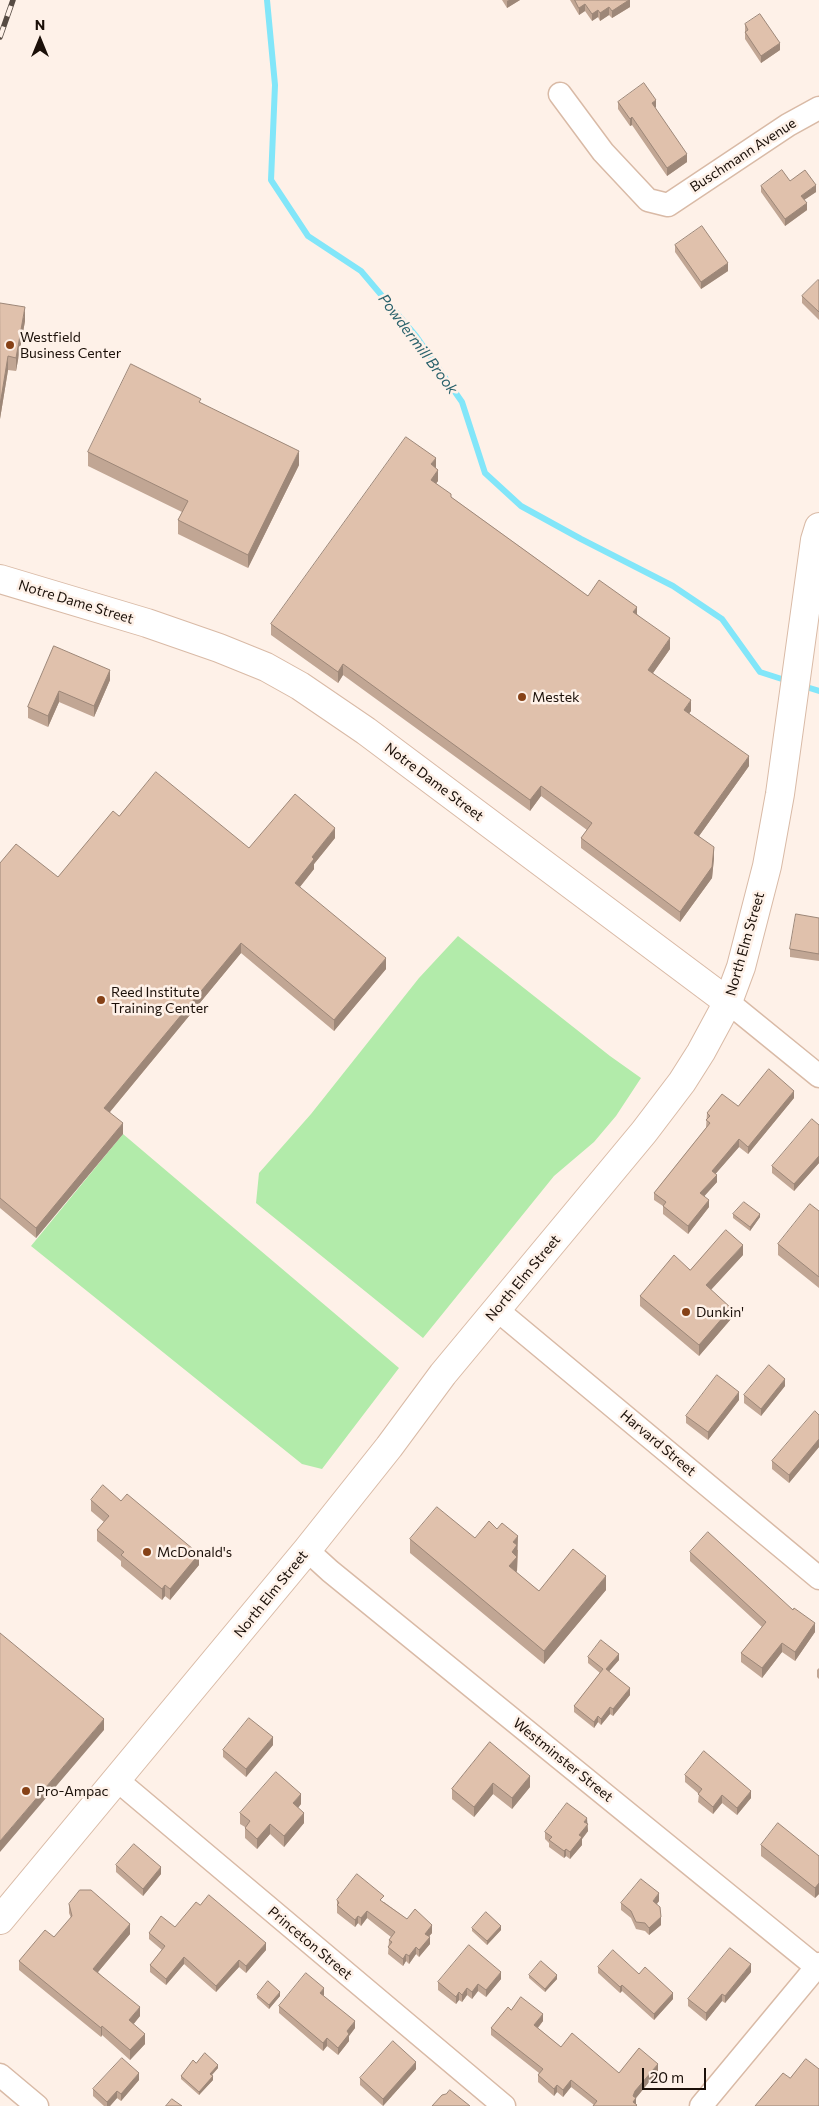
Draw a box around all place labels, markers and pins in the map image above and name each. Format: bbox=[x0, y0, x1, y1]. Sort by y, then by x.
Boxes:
place label: Westfield Business Center bbox=[20, 329, 121, 362]
marker: Westfield Business Center bbox=[4, 339, 16, 351]
place label: Mestek bbox=[532, 689, 580, 705]
marker: Mestek bbox=[516, 691, 528, 703]
place label: Reed Institute Training Center bbox=[111, 984, 209, 1016]
marker: Reed Institute Training Center bbox=[95, 994, 107, 1006]
place label: Dunkin' bbox=[696, 1304, 744, 1320]
marker: Dunkin' bbox=[680, 1306, 692, 1318]
place label: McDonald's bbox=[157, 1544, 232, 1560]
marker: McDonald's bbox=[141, 1546, 153, 1558]
place label: Pro-Ampac bbox=[36, 1783, 109, 1799]
marker: Pro-Ampac bbox=[20, 1785, 32, 1797]

